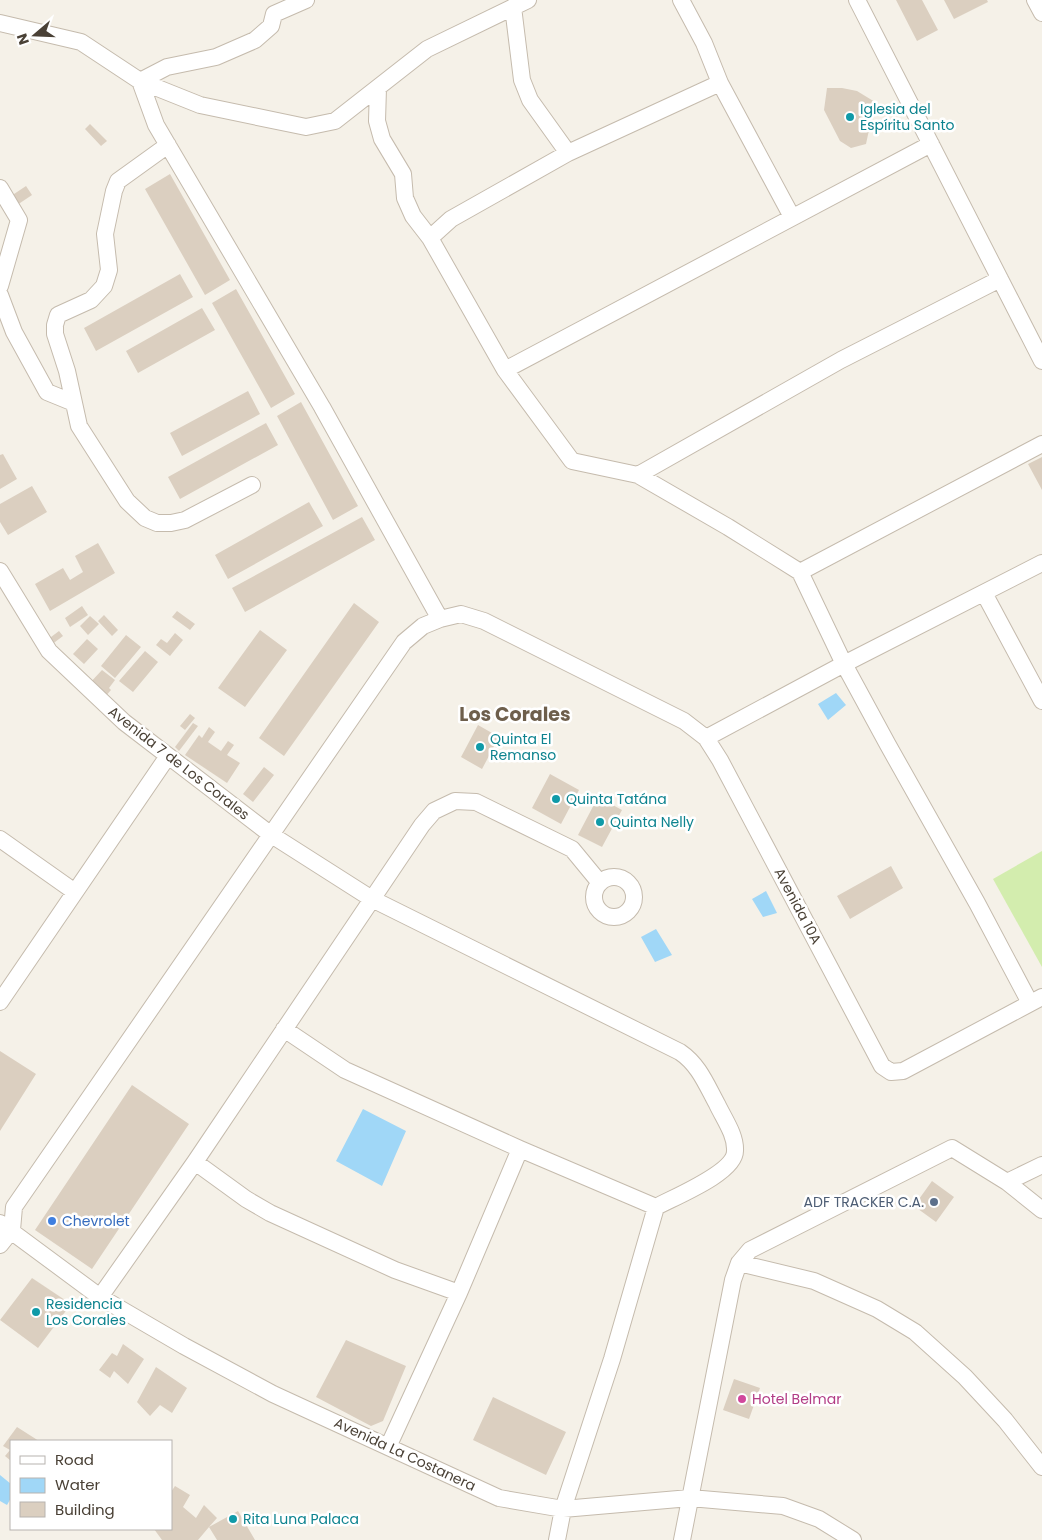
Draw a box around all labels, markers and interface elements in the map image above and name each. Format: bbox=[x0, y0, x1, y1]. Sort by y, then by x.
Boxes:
north arrow bbox=[10, 10, 60, 60]
text: N bbox=[12, 31, 34, 47]
place label: Iglesia del Espíritu Santo bbox=[860, 99, 955, 135]
marker: Iglesia del Espíritu Santo bbox=[844, 111, 856, 123]
street label: Avenida 7 de Los Corales bbox=[104, 701, 254, 825]
district label: Los Corales bbox=[459, 701, 571, 728]
place label: Quinta El Remanso bbox=[490, 729, 556, 765]
marker: Quinta El Remanso bbox=[474, 741, 486, 753]
place label: Quinta Tatána bbox=[566, 789, 667, 809]
marker: Quinta Tatána bbox=[550, 793, 562, 805]
place label: Quinta Nelly bbox=[610, 812, 694, 832]
marker: Quinta Nelly bbox=[594, 816, 606, 828]
street label: Avenida 10A bbox=[770, 864, 826, 948]
place label: ADF TRACKER C.A. bbox=[804, 1192, 924, 1212]
marker: ADF TRACKER C.A. bbox=[928, 1196, 940, 1208]
place label: Chevrolet bbox=[62, 1211, 130, 1231]
marker: Chevrolet bbox=[46, 1215, 58, 1227]
place label: Residencia Los Corales bbox=[46, 1294, 126, 1330]
marker: Residencia Los Corales bbox=[30, 1306, 42, 1318]
place label: Hotel Belmar bbox=[752, 1389, 841, 1409]
marker: Hotel Belmar bbox=[736, 1393, 748, 1405]
street label: Avenida La Costanera bbox=[331, 1412, 479, 1496]
legend bbox=[10, 1440, 172, 1530]
text: Road bbox=[55, 1449, 94, 1470]
text: Water bbox=[55, 1474, 101, 1495]
text: Building bbox=[55, 1499, 115, 1520]
place label: Rita Luna Palaca bbox=[243, 1509, 359, 1529]
marker: Rita Luna Palaca bbox=[227, 1513, 239, 1525]

